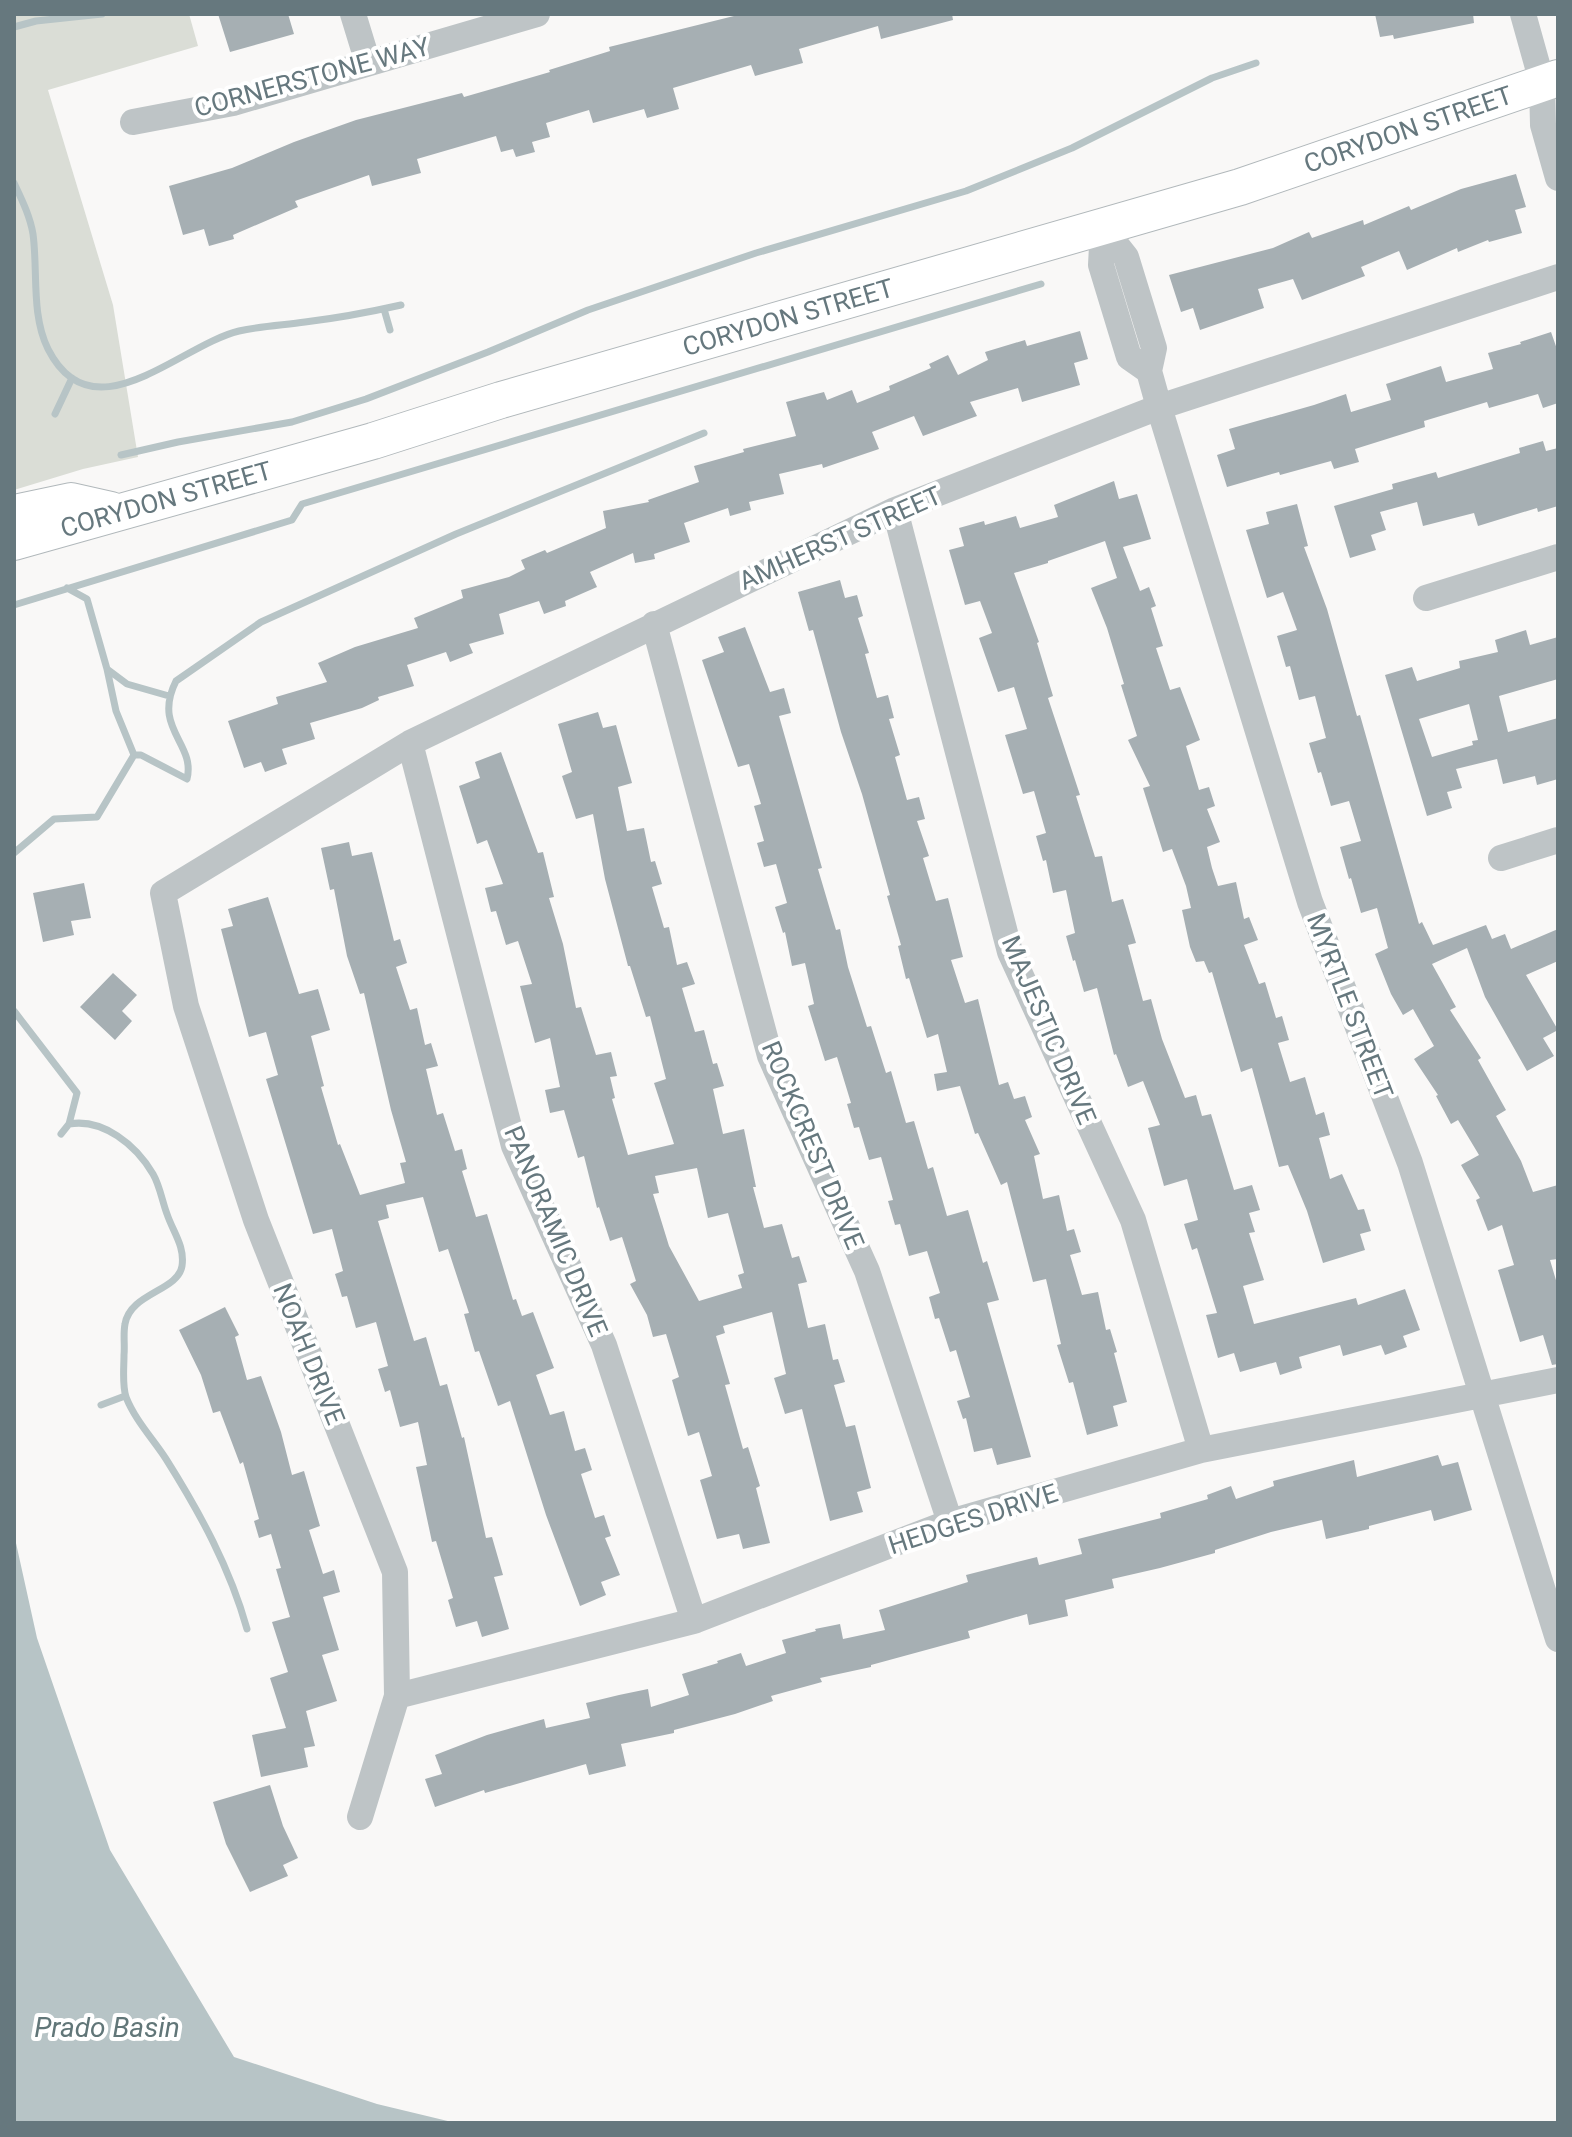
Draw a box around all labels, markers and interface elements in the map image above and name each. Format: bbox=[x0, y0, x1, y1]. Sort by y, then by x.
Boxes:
street label: CORNERSTONE WAY bbox=[191, 31, 433, 123]
street label: CORYDON STREET bbox=[1300, 80, 1516, 179]
street label: CORYDON STREET bbox=[679, 273, 897, 362]
street label: CORYDON STREET bbox=[57, 455, 275, 543]
street label: AMHERST STREET bbox=[734, 480, 946, 596]
street label: MYRTLE STREET bbox=[1301, 909, 1399, 1103]
street label: MAJESTIC DRIVE bbox=[996, 931, 1102, 1129]
street label: ROCKCREST DRIVE bbox=[756, 1037, 870, 1253]
street label: PANORAMIC DRIVE bbox=[498, 1121, 614, 1341]
street label: NOAH DRIVE bbox=[267, 1279, 351, 1429]
street label: HEDGES DRIVE bbox=[885, 1478, 1061, 1560]
water label: Prado Basin bbox=[34, 2011, 180, 2044]

